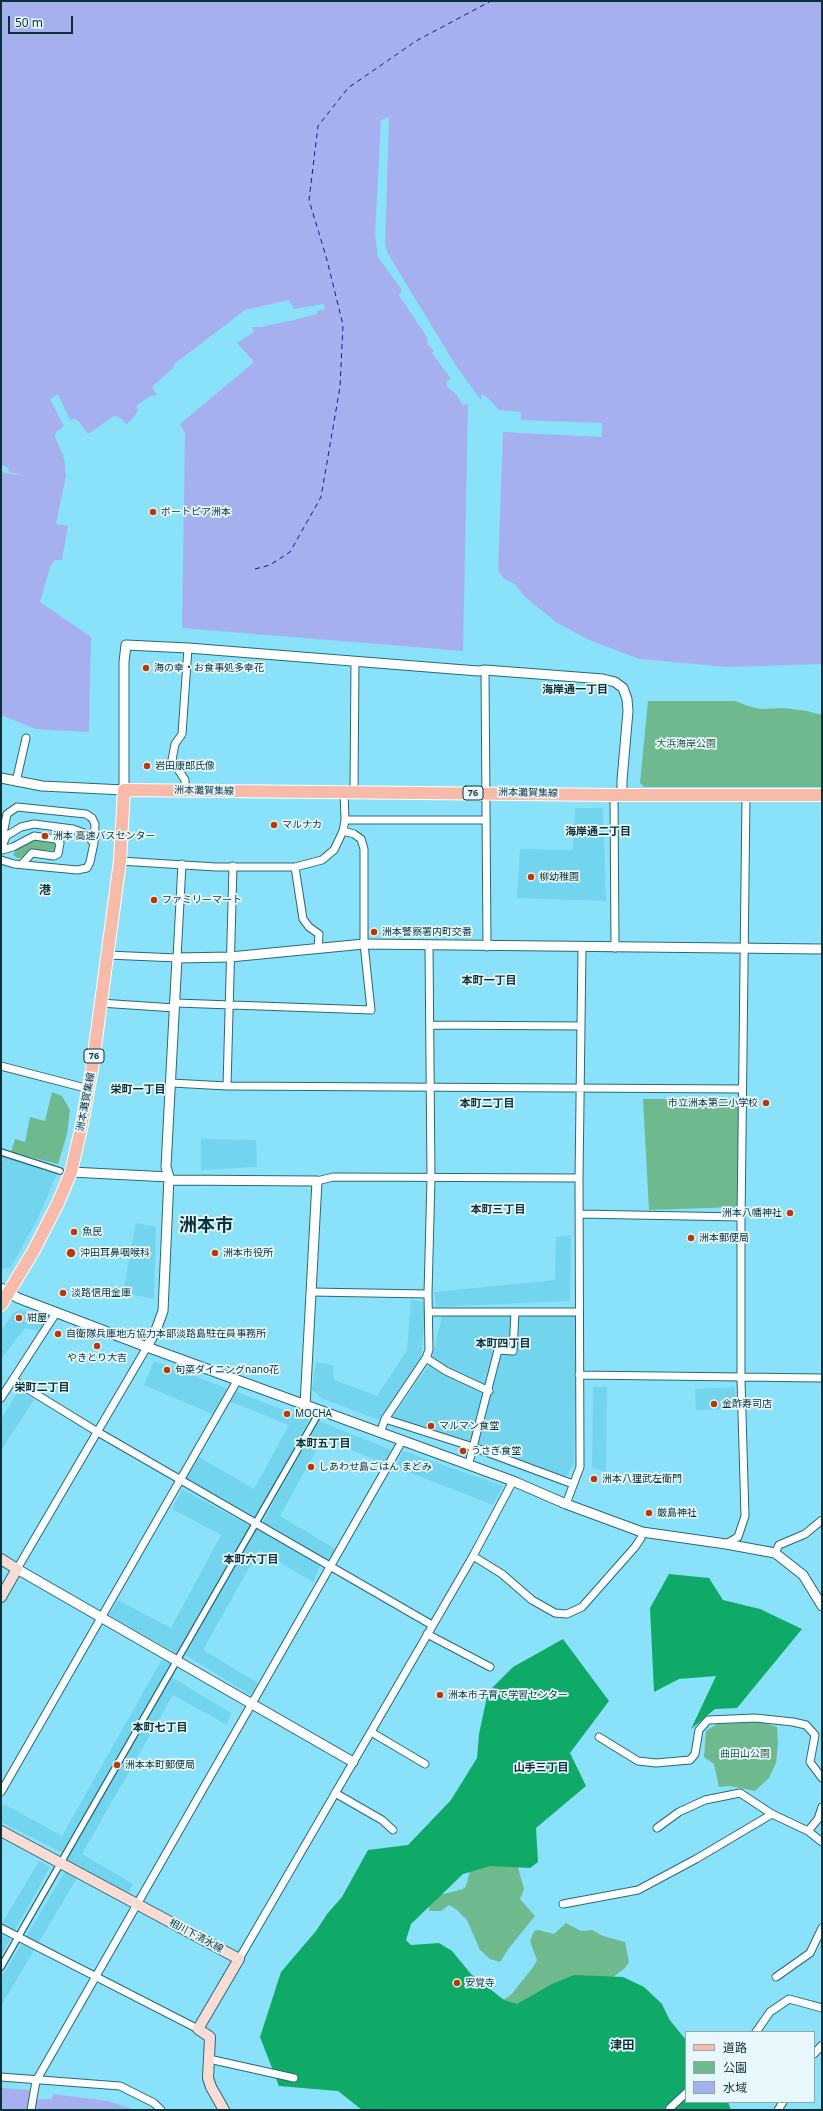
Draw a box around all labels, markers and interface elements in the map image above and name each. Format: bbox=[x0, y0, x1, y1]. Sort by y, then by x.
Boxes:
scale bar bbox=[10, 8, 75, 34]
text: 50 m bbox=[15, 14, 43, 31]
place label: ポートピア洲本 bbox=[161, 506, 231, 518]
marker: ポートピア洲本 bbox=[148, 507, 158, 517]
place label: 海の幸・お食事処多幸花 bbox=[154, 662, 264, 674]
marker: 海の幸・お食事処多幸花 bbox=[141, 663, 151, 673]
district label: 海岸通一丁目 bbox=[542, 683, 608, 697]
park label: 大浜海岸公園 bbox=[656, 738, 716, 750]
place label: 岩田康郎氏像 bbox=[155, 760, 215, 772]
marker: 岩田康郎氏像 bbox=[142, 761, 152, 771]
street label: 洲本灘賀集線 bbox=[174, 784, 234, 798]
road number: 76 bbox=[463, 786, 483, 800]
street label: 洲本灘賀集線 bbox=[498, 786, 558, 800]
place label: マルナカ bbox=[282, 819, 322, 831]
marker: マルナカ bbox=[269, 820, 279, 830]
district label: 海岸通二丁目 bbox=[565, 825, 631, 839]
place label: 洲本 高速バスセンター bbox=[53, 830, 156, 842]
marker: 洲本 高速バスセンター bbox=[40, 831, 50, 841]
place label: 柳幼稚園 bbox=[539, 871, 579, 883]
marker: 柳幼稚園 bbox=[526, 872, 536, 882]
district label: 港 bbox=[39, 884, 51, 898]
place label: ファミリーマート bbox=[162, 894, 242, 906]
marker: ファミリーマート bbox=[149, 895, 159, 905]
place label: 洲本警察署内町交番 bbox=[382, 926, 472, 938]
marker: 洲本警察署内町交番 bbox=[369, 927, 379, 937]
district label: 本町一丁目 bbox=[462, 974, 516, 988]
road number: 76 bbox=[84, 1049, 104, 1063]
street label: 洲本灘賀集線 bbox=[74, 1071, 98, 1133]
district label: 栄町一丁目 bbox=[111, 1083, 165, 1097]
district label: 本町二丁目 bbox=[460, 1097, 514, 1111]
place label: 市立洲本第二小学校 bbox=[668, 1097, 758, 1109]
marker: 市立洲本第二小学校 bbox=[761, 1098, 771, 1108]
district label: 本町三丁目 bbox=[471, 1203, 525, 1217]
place label: 洲本八幡神社 bbox=[722, 1207, 782, 1219]
marker: 洲本八幡神社 bbox=[785, 1208, 795, 1218]
district label: 洲本市 bbox=[179, 1215, 233, 1237]
place label: 魚民 bbox=[82, 1226, 102, 1238]
marker: 魚民 bbox=[69, 1227, 79, 1237]
place label: 洲本郵便局 bbox=[699, 1232, 749, 1244]
marker: 洲本郵便局 bbox=[686, 1233, 696, 1243]
marker: 沖田耳鼻咽喉科 bbox=[65, 1247, 77, 1259]
place label: 沖田耳鼻咽喉科 bbox=[80, 1247, 150, 1259]
place label: 洲本市役所 bbox=[223, 1247, 273, 1259]
marker: 洲本市役所 bbox=[210, 1248, 220, 1258]
place label: 淡路信用金庫 bbox=[71, 1287, 131, 1299]
marker: 淡路信用金庫 bbox=[58, 1288, 68, 1298]
place label: 紺屋 bbox=[27, 1312, 47, 1324]
marker: 紺屋 bbox=[14, 1313, 24, 1323]
place label: 自衛隊兵庫地方協力本部淡路島駐在員事務所 bbox=[66, 1328, 266, 1340]
marker: 自衛隊兵庫地方協力本部淡路島駐在員事務所 bbox=[53, 1329, 63, 1339]
district label: 本町四丁目 bbox=[476, 1337, 530, 1351]
marker: やきとり大吉 bbox=[92, 1341, 102, 1351]
place label: やきとり大吉 bbox=[67, 1352, 127, 1364]
place label: 旬菜ダイニングnano花 bbox=[175, 1364, 279, 1376]
marker: 旬菜ダイニングnano花 bbox=[162, 1365, 172, 1375]
district label: 栄町二丁目 bbox=[15, 1381, 69, 1395]
place label: 金酢寿司店 bbox=[722, 1398, 772, 1410]
marker: 金酢寿司店 bbox=[709, 1399, 719, 1409]
place label: MOCHA bbox=[295, 1408, 332, 1420]
marker: MOCHA bbox=[282, 1409, 292, 1419]
place label: マルマン食堂 bbox=[439, 1420, 499, 1432]
marker: マルマン食堂 bbox=[426, 1421, 436, 1431]
district label: 本町五丁目 bbox=[296, 1437, 350, 1451]
place label: うさぎ食堂 bbox=[471, 1445, 521, 1457]
marker: うさぎ食堂 bbox=[458, 1446, 468, 1456]
place label: しあわせ島ごはん まどみ bbox=[319, 1461, 432, 1473]
marker: しあわせ島ごはん まどみ bbox=[306, 1462, 316, 1472]
place label: 洲本八狸武左衛門 bbox=[602, 1473, 682, 1485]
marker: 洲本八狸武左衛門 bbox=[589, 1474, 599, 1484]
place label: 厳島神社 bbox=[657, 1507, 697, 1519]
marker: 厳島神社 bbox=[644, 1508, 654, 1518]
district label: 本町六丁目 bbox=[224, 1553, 278, 1567]
place label: 洲本市子育て学習センター bbox=[448, 1689, 568, 1701]
marker: 洲本市子育て学習センター bbox=[435, 1690, 445, 1700]
district label: 本町七丁目 bbox=[133, 1721, 187, 1735]
park label: 曲田山公園 bbox=[720, 1748, 770, 1760]
place label: 洲本本町郵便局 bbox=[125, 1759, 195, 1771]
marker: 洲本本町郵便局 bbox=[112, 1760, 122, 1770]
district label: 山手三丁目 bbox=[514, 1761, 568, 1775]
street label: 相川下清水線 bbox=[167, 1917, 225, 1955]
place label: 安覚寺 bbox=[465, 1977, 495, 1989]
marker: 安覚寺 bbox=[452, 1978, 462, 1988]
legend bbox=[685, 2031, 815, 2103]
district label: 津田 bbox=[610, 2039, 634, 2053]
text: 道路 bbox=[723, 2039, 747, 2056]
text: 公園 bbox=[723, 2059, 747, 2076]
text: 水域 bbox=[723, 2079, 747, 2096]

